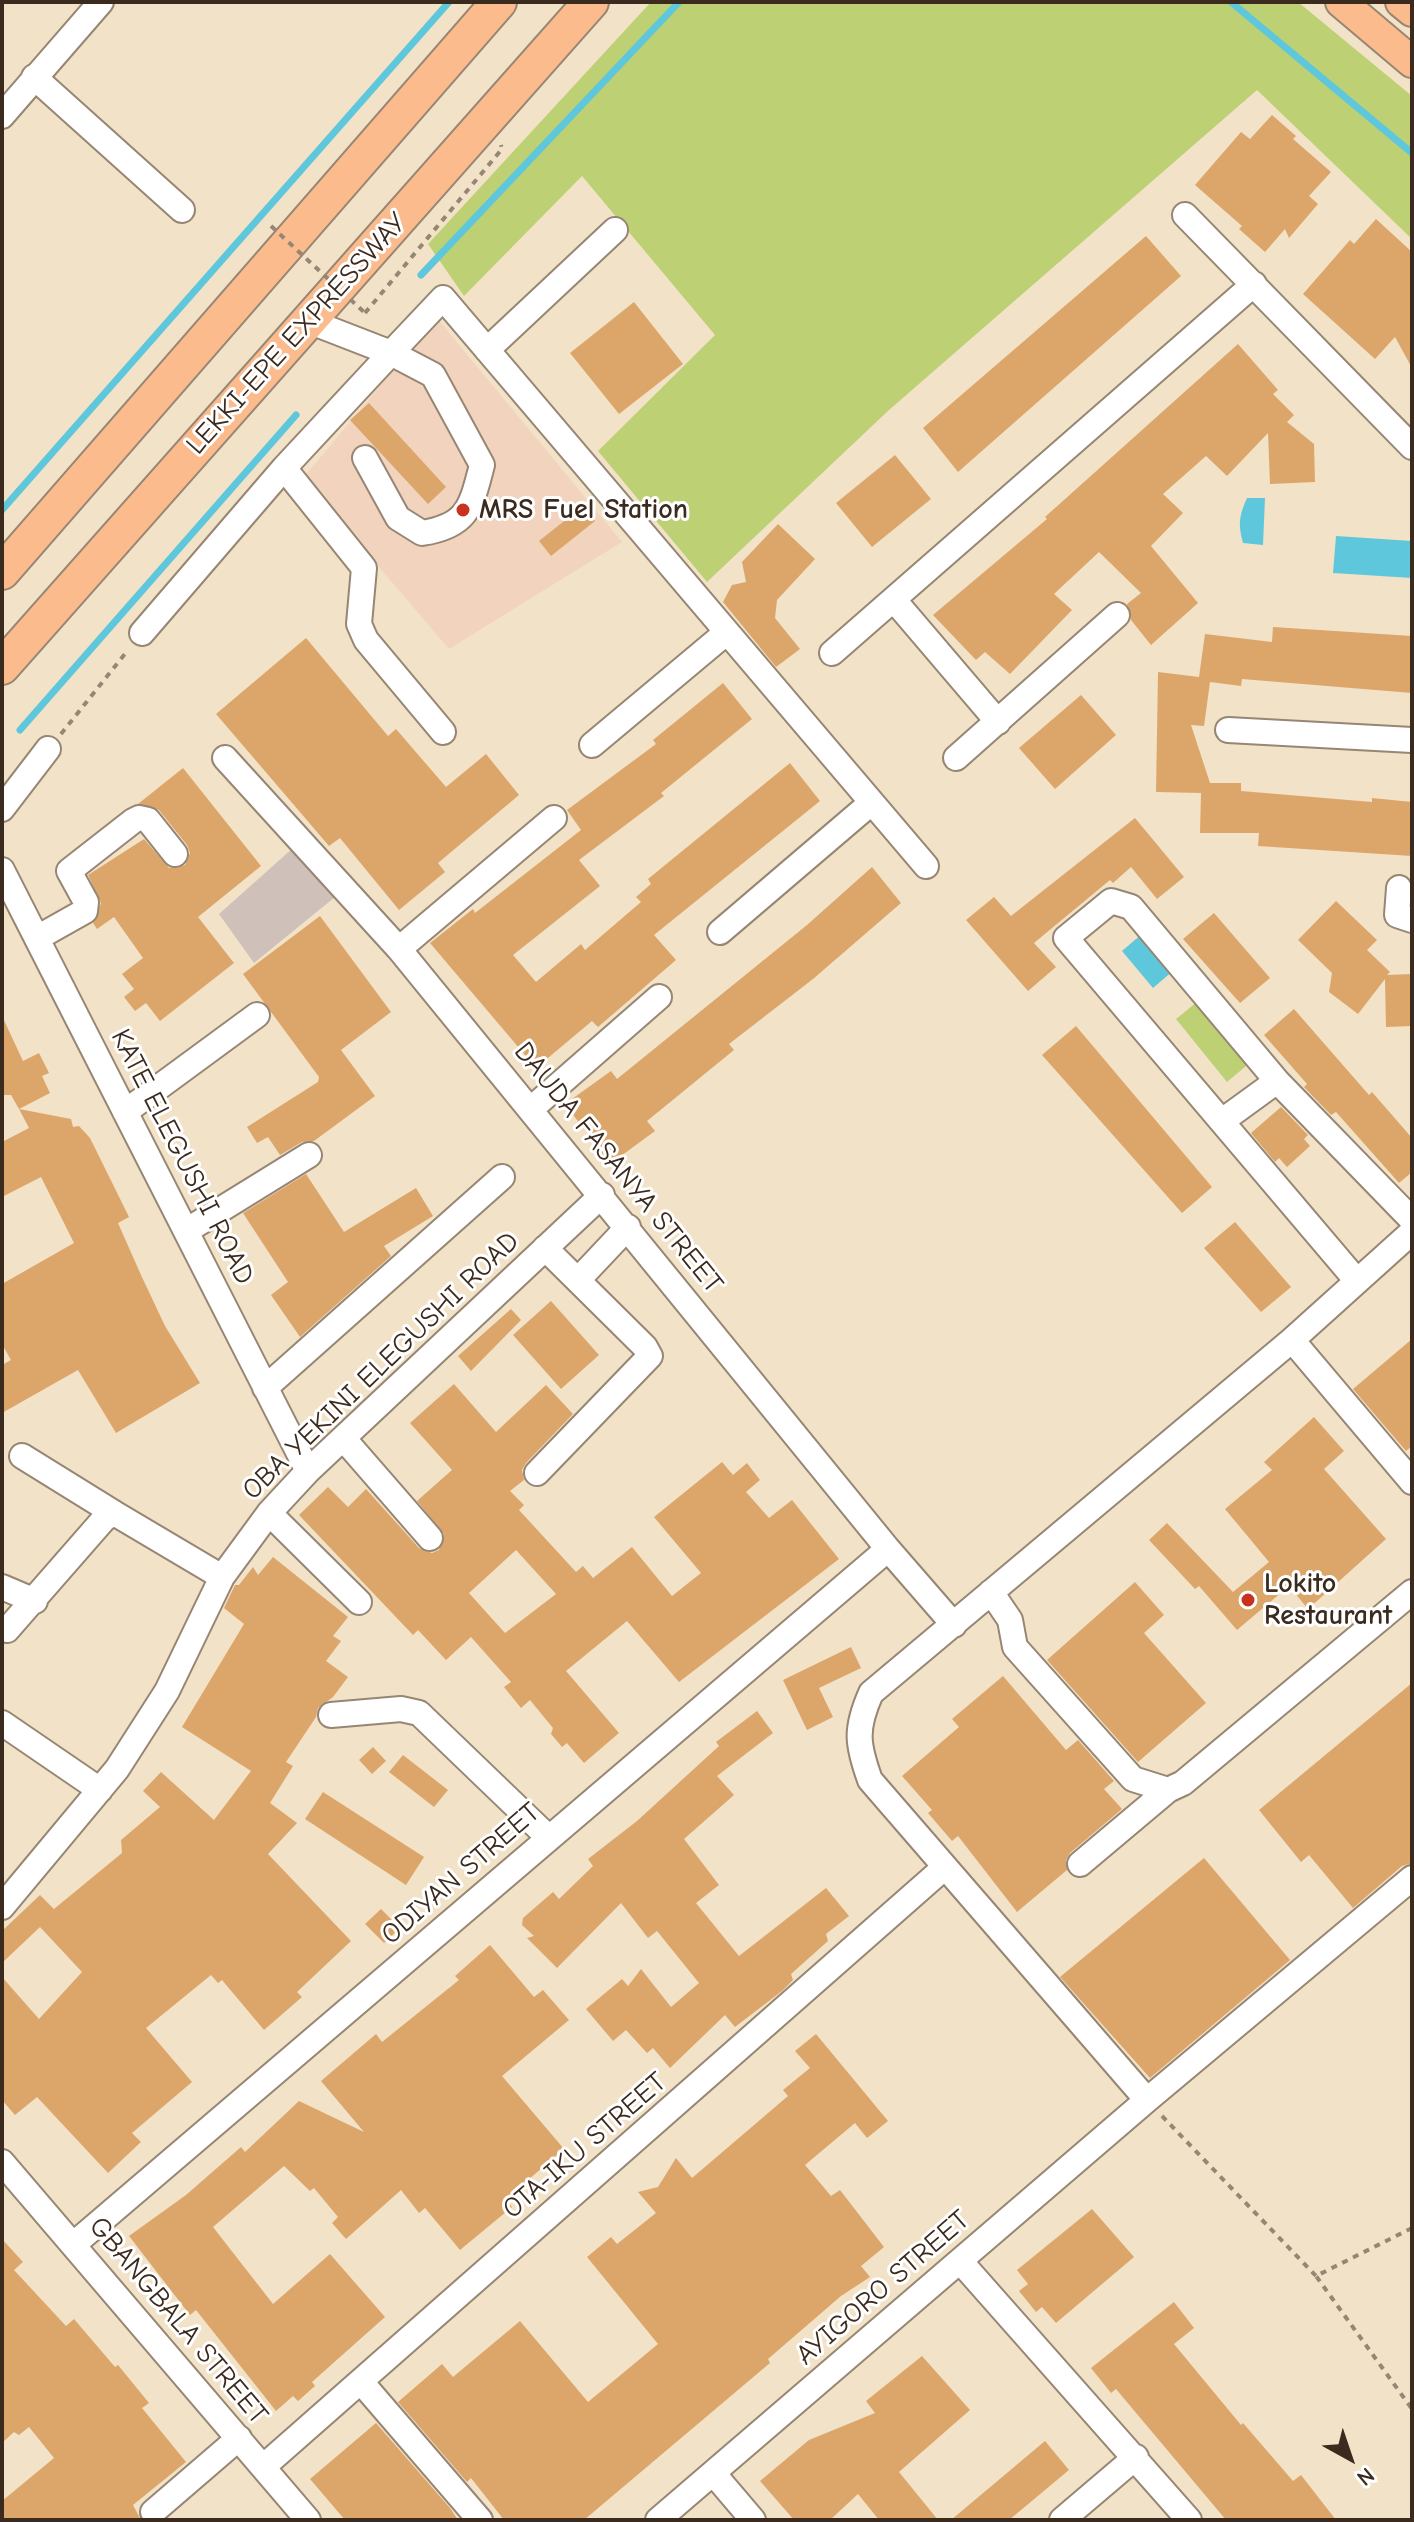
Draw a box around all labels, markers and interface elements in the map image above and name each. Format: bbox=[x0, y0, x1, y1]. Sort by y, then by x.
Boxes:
street label: LEKKI-EPE EXPRESSWAY bbox=[180, 206, 414, 462]
place label: MRS Fuel Station bbox=[479, 493, 688, 527]
marker: MRS Fuel Station bbox=[454, 501, 472, 519]
street label: KATE ELEGUSHI ROAD bbox=[103, 1024, 261, 1290]
street label: DAUDA FASANYA STREET bbox=[506, 1036, 730, 1300]
street label: OBA YEKINI ELEGUSHI ROAD bbox=[236, 1225, 526, 1507]
place label: Lokito Restaurant bbox=[1264, 1567, 1392, 1633]
marker: Lokito Restaurant bbox=[1239, 1591, 1257, 1609]
street label: ODIYAN STREET bbox=[375, 1796, 547, 1952]
street label: OTA-IKU STREET bbox=[496, 2066, 674, 2226]
street label: AYIGORO STREET bbox=[789, 2204, 977, 2372]
street label: GBANGBALA STREET bbox=[81, 2210, 275, 2432]
north arrow bbox=[1310, 2418, 1390, 2498]
text: N bbox=[1352, 2462, 1379, 2491]

